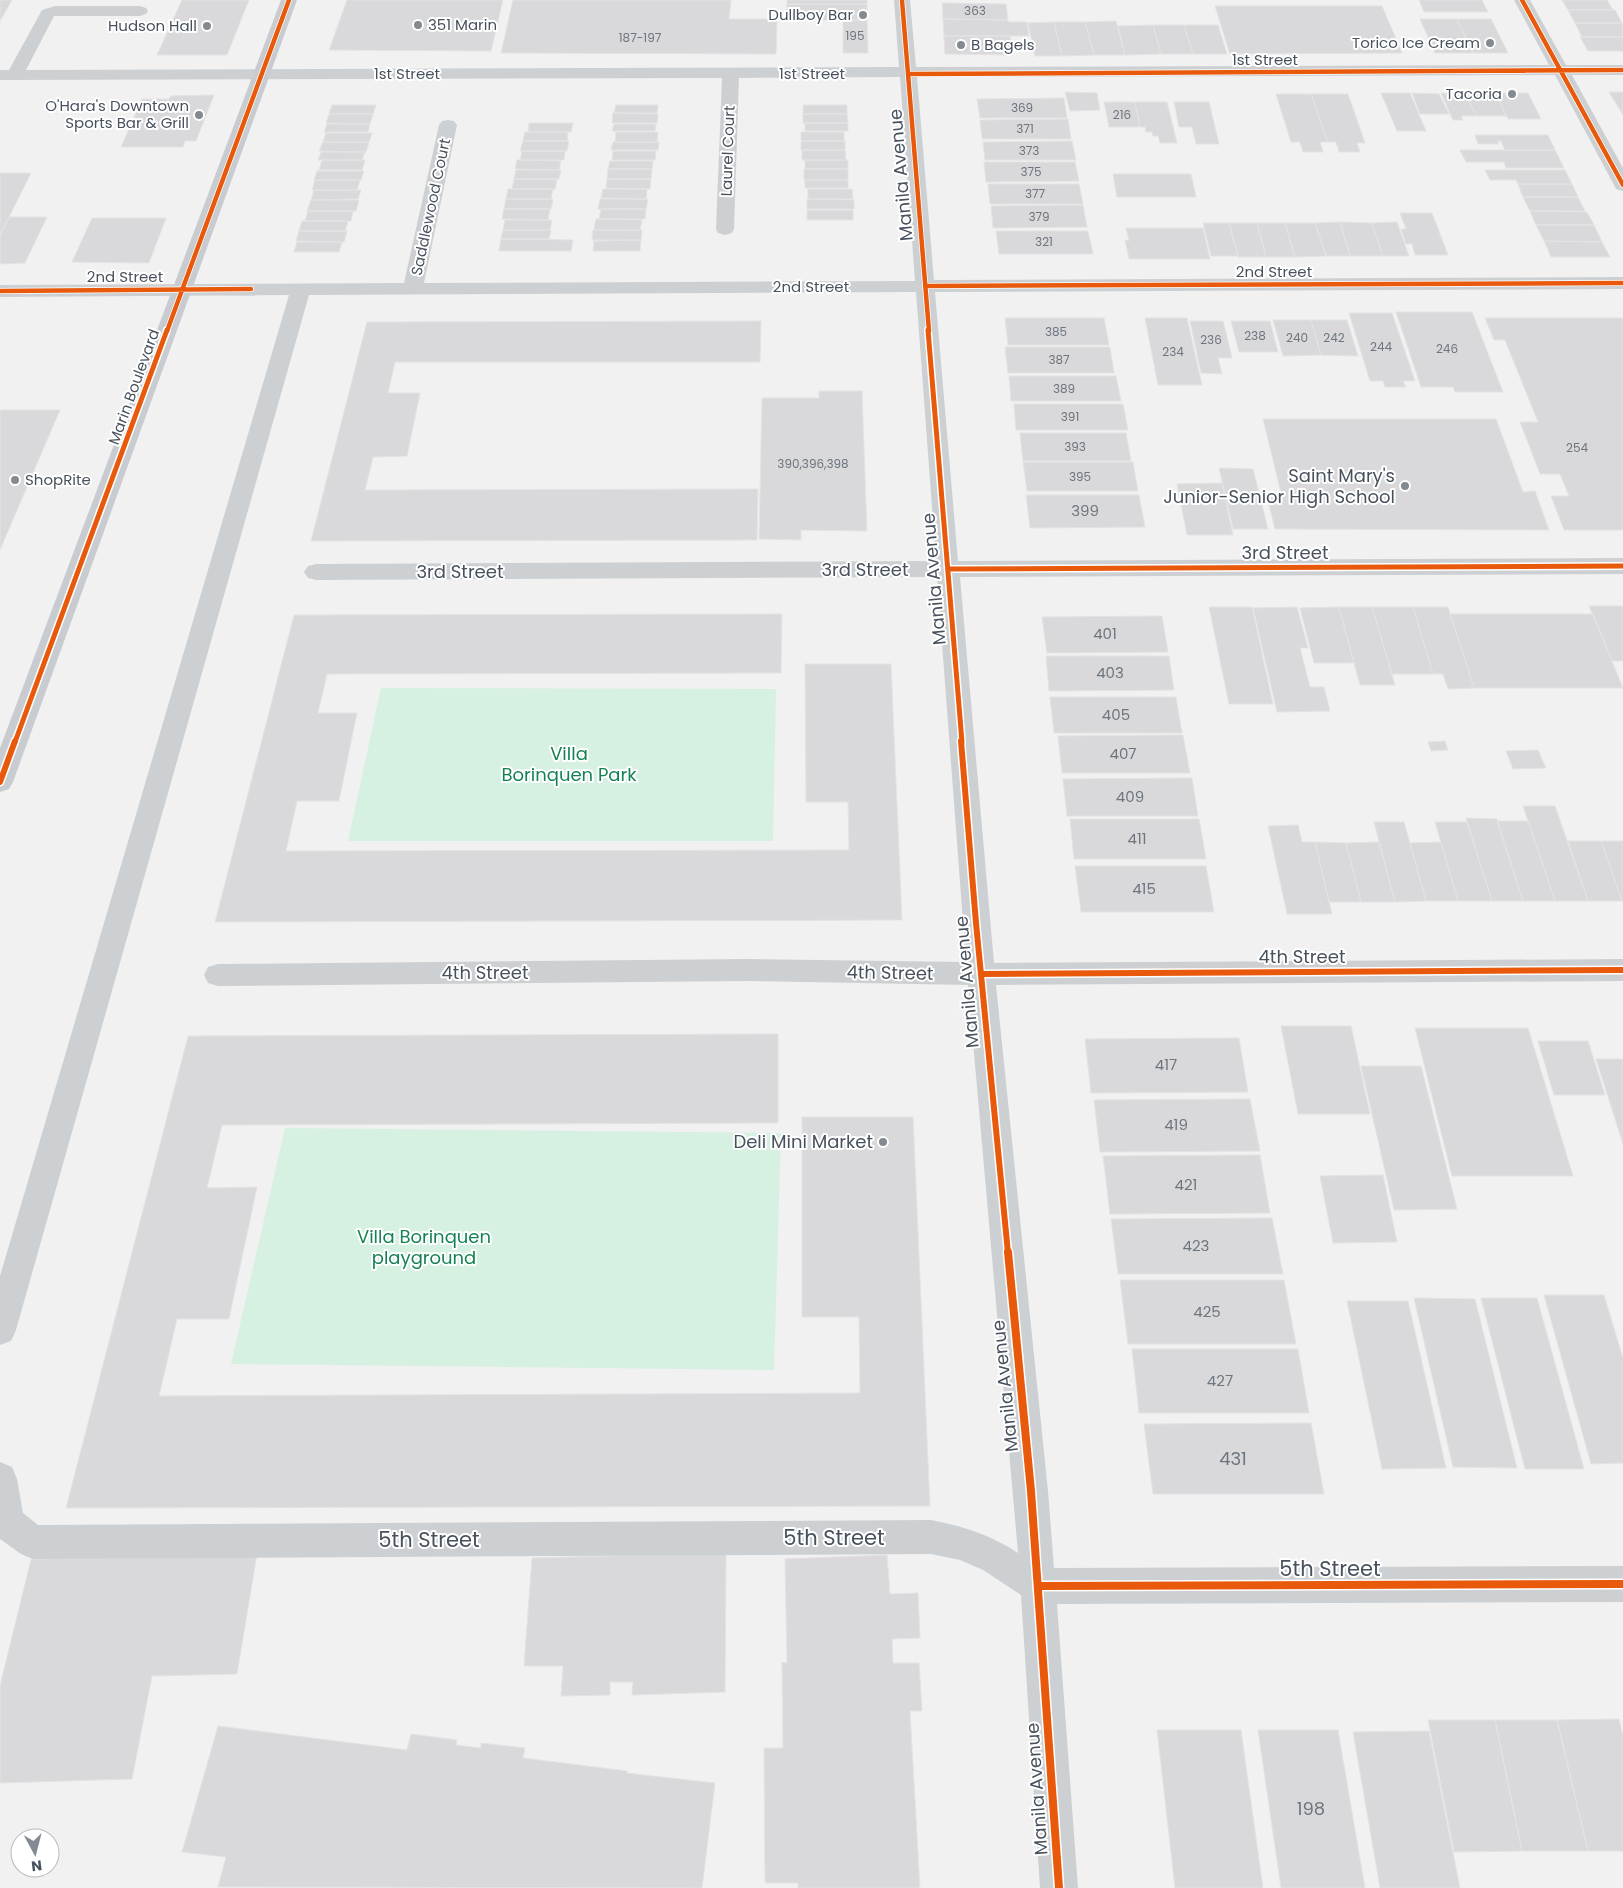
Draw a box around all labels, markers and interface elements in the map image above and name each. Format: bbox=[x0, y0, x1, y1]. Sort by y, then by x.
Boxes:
house number: 363 bbox=[964, 2, 986, 19]
place label: Dullboy Bar bbox=[768, 4, 853, 25]
marker: Dullboy Bar bbox=[857, 9, 869, 21]
place label: 351 Marin bbox=[428, 14, 497, 35]
place label: Hudson Hall bbox=[108, 15, 197, 36]
marker: 351 Marin bbox=[412, 19, 424, 31]
marker: Hudson Hall bbox=[201, 20, 213, 32]
house number: 195 bbox=[846, 27, 864, 44]
house number: 187-197 bbox=[619, 29, 662, 46]
place label: Torico Ice Cream bbox=[1352, 32, 1480, 53]
place label: B Bagels bbox=[971, 34, 1035, 55]
marker: Torico Ice Cream bbox=[1484, 37, 1496, 49]
marker: B Bagels bbox=[955, 39, 967, 51]
street label: 1st Street bbox=[1232, 49, 1298, 70]
street label: 1st Street bbox=[374, 63, 440, 84]
street label: 1st Street bbox=[779, 63, 845, 84]
place label: Tacoria bbox=[1446, 83, 1502, 104]
marker: Tacoria bbox=[1506, 88, 1518, 100]
place label: O'Hara's Downtown Sports Bar & Grill bbox=[45, 95, 189, 133]
house number: 369 bbox=[1011, 99, 1033, 116]
street label: Laurel Court bbox=[715, 105, 740, 197]
house number: 216 bbox=[1113, 106, 1131, 123]
street label: Manila Avenue bbox=[882, 108, 919, 242]
marker: O'Hara's Downtown Sports Bar & Grill bbox=[193, 109, 205, 121]
house number: 371 bbox=[1016, 120, 1034, 137]
street label: Saddlewood Court bbox=[406, 136, 455, 277]
house number: 373 bbox=[1019, 142, 1039, 159]
house number: 375 bbox=[1020, 163, 1042, 180]
house number: 377 bbox=[1025, 185, 1046, 202]
house number: 379 bbox=[1028, 208, 1050, 225]
house number: 321 bbox=[1035, 233, 1053, 250]
street label: 2nd Street bbox=[1236, 261, 1312, 282]
street label: 2nd Street bbox=[87, 266, 163, 287]
street label: 2nd Street bbox=[773, 276, 849, 297]
house number: 385 bbox=[1045, 323, 1067, 340]
street label: Marin Boulevard bbox=[103, 326, 164, 448]
house number: 238 bbox=[1244, 327, 1266, 344]
house number: 240 bbox=[1286, 329, 1308, 346]
house number: 242 bbox=[1323, 329, 1345, 346]
house number: 236 bbox=[1200, 331, 1222, 348]
house number: 244 bbox=[1370, 338, 1392, 355]
house number: 246 bbox=[1436, 340, 1458, 357]
house number: 234 bbox=[1162, 343, 1184, 360]
house number: 387 bbox=[1048, 351, 1070, 368]
house number: 389 bbox=[1053, 380, 1075, 397]
house number: 391 bbox=[1061, 408, 1079, 425]
house number: 393 bbox=[1064, 438, 1086, 455]
house number: 254 bbox=[1566, 439, 1588, 456]
house number: 390,396,398 bbox=[777, 455, 849, 472]
place label: Saint Mary's Junior-Senior High School bbox=[1163, 463, 1395, 509]
house number: 395 bbox=[1069, 468, 1091, 485]
place label: ShopRite bbox=[25, 469, 91, 490]
marker: ShopRite bbox=[9, 474, 21, 486]
marker: Saint Mary's Junior-Senior High School bbox=[1399, 480, 1411, 492]
house number: 399 bbox=[1071, 500, 1099, 521]
street label: Manila Avenue bbox=[915, 512, 952, 646]
street label: 3rd Street bbox=[1242, 540, 1329, 565]
street label: 3rd Street bbox=[822, 557, 909, 582]
street label: 3rd Street bbox=[417, 559, 504, 584]
house number: 401 bbox=[1093, 623, 1117, 644]
house number: 403 bbox=[1096, 662, 1124, 683]
house number: 405 bbox=[1102, 704, 1130, 725]
park label: Villa Borinquen Park bbox=[502, 741, 637, 787]
house number: 407 bbox=[1109, 743, 1137, 764]
house number: 409 bbox=[1116, 786, 1144, 807]
house number: 411 bbox=[1127, 828, 1147, 849]
house number: 415 bbox=[1132, 878, 1156, 899]
street label: Manila Avenue bbox=[948, 915, 985, 1049]
street label: 4th Street bbox=[1259, 944, 1345, 969]
street label: 4th Street bbox=[846, 959, 934, 986]
street label: 4th Street bbox=[442, 960, 528, 985]
house number: 417 bbox=[1155, 1054, 1177, 1075]
house number: 419 bbox=[1164, 1114, 1188, 1135]
place label: Deli Mini Market bbox=[733, 1129, 873, 1154]
marker: Deli Mini Market bbox=[877, 1136, 889, 1148]
house number: 421 bbox=[1175, 1174, 1197, 1195]
park label: Villa Borinquen playground bbox=[357, 1224, 491, 1270]
house number: 423 bbox=[1183, 1235, 1209, 1256]
house number: 425 bbox=[1193, 1301, 1221, 1322]
street label: Manila Avenue bbox=[985, 1319, 1024, 1453]
house number: 427 bbox=[1207, 1370, 1233, 1391]
house number: 431 bbox=[1219, 1446, 1247, 1471]
street label: 5th Street bbox=[783, 1523, 885, 1552]
street label: 5th Street bbox=[378, 1525, 480, 1554]
street label: 5th Street bbox=[1279, 1554, 1381, 1583]
street label: Manila Avenue bbox=[1019, 1722, 1054, 1856]
house number: 198 bbox=[1297, 1796, 1325, 1821]
north arrow bbox=[10, 1828, 60, 1878]
text: N bbox=[30, 1855, 43, 1876]

